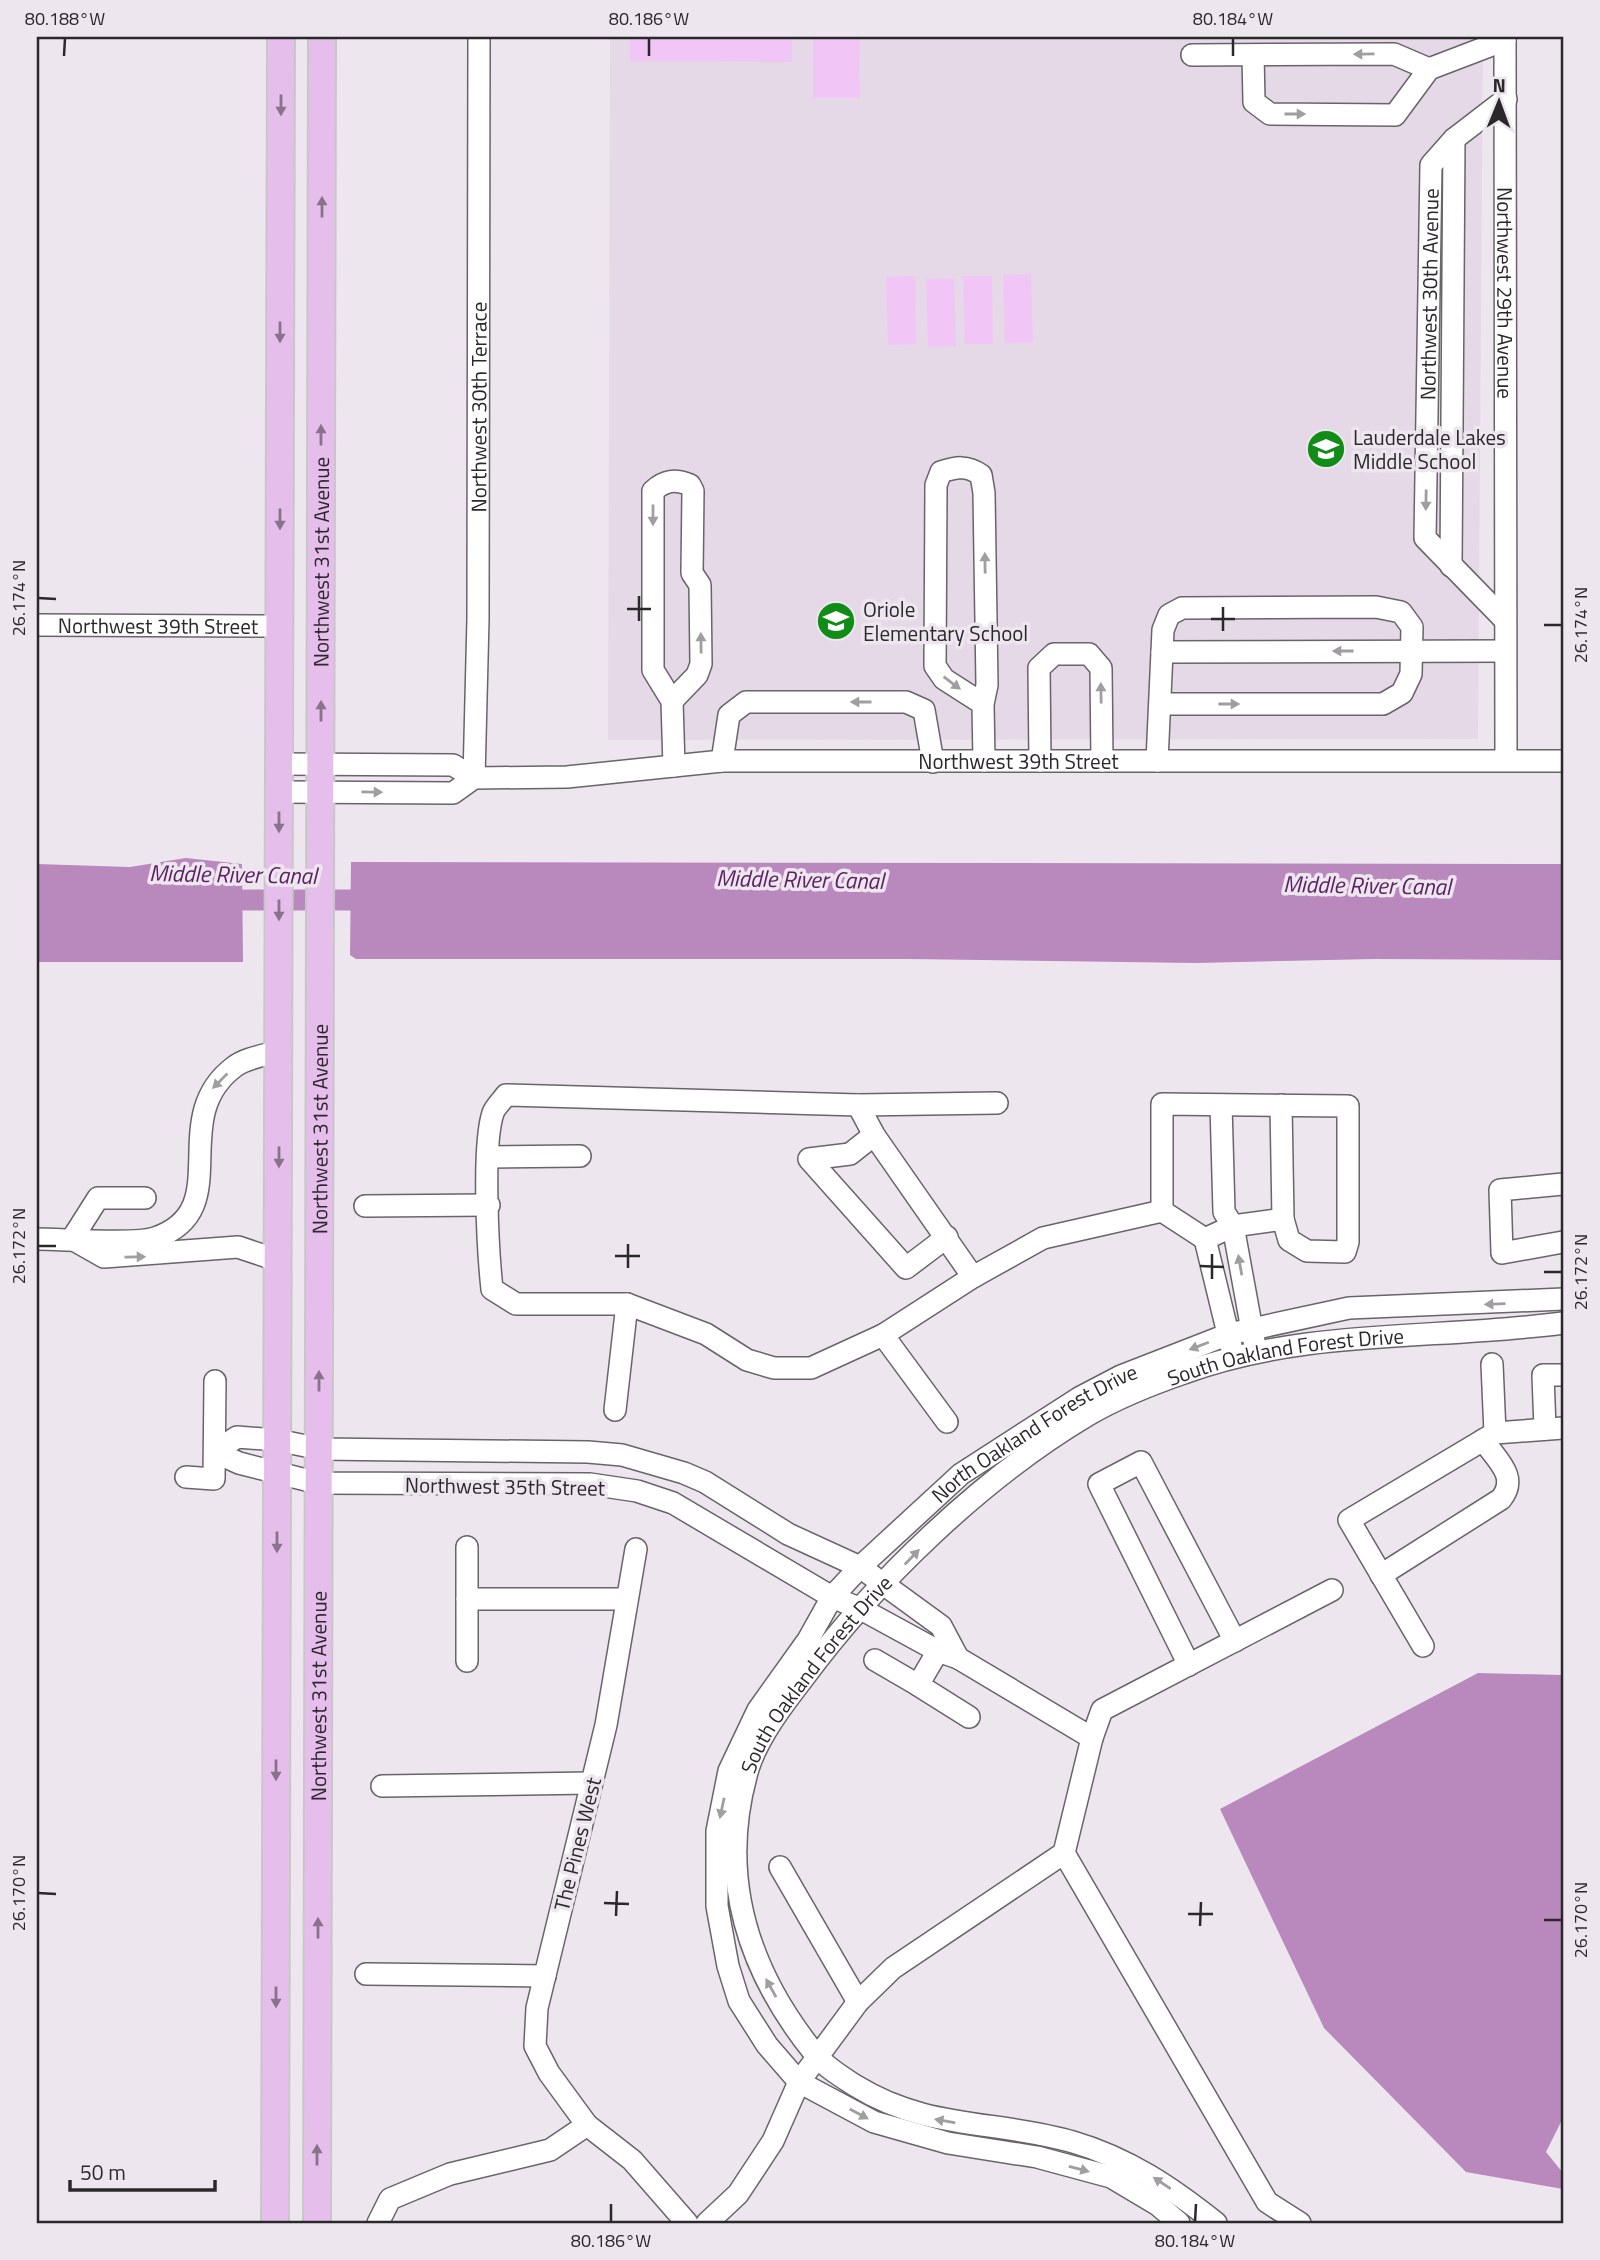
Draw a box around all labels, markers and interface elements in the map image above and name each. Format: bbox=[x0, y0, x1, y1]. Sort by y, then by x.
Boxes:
text: 80.188°W bbox=[25, 5, 105, 32]
text: 80.186°W bbox=[609, 5, 689, 32]
text: 80.184°W bbox=[1193, 5, 1273, 32]
one-way arrow bbox=[1353, 48, 1375, 60]
north arrow bbox=[1464, 66, 1534, 136]
text: N bbox=[1492, 70, 1506, 99]
one-way arrow bbox=[275, 94, 287, 116]
one-way arrow bbox=[1285, 108, 1307, 120]
street label: Northwest 29th Avenue bbox=[1489, 187, 1522, 399]
street label: Northwest 30th Avenue bbox=[1411, 188, 1447, 400]
one-way arrow bbox=[316, 196, 328, 218]
street label: Northwest 30th Terrace bbox=[462, 302, 495, 512]
one-way arrow bbox=[274, 322, 286, 344]
place label: Lauderdale Lakes Middle School bbox=[1353, 421, 1506, 477]
one-way arrow bbox=[315, 424, 327, 446]
school or university icon: Lauderdale Lakes Middle School bbox=[1305, 428, 1347, 470]
street label: Northwest 31st Avenue bbox=[305, 457, 337, 667]
one-way arrow bbox=[1420, 490, 1432, 512]
one-way arrow bbox=[647, 504, 659, 526]
one-way arrow bbox=[274, 508, 286, 530]
one-way arrow bbox=[979, 552, 991, 574]
text: 26.174°N bbox=[5, 560, 32, 636]
text: 26.174°N bbox=[1567, 587, 1594, 663]
place label: Oriole Elementary School bbox=[863, 593, 1028, 649]
school or university icon: Oriole Elementary School bbox=[815, 600, 857, 642]
street label: Northwest 39th Street bbox=[58, 609, 259, 642]
one-way arrow bbox=[695, 632, 707, 654]
one-way arrow bbox=[1332, 645, 1354, 657]
one-way arrow bbox=[942, 676, 960, 691]
one-way arrow bbox=[1095, 682, 1107, 704]
one-way arrow bbox=[850, 696, 872, 708]
one-way arrow bbox=[1218, 698, 1240, 710]
one-way arrow bbox=[315, 700, 327, 722]
street label: Northwest 39th Street bbox=[918, 745, 1119, 777]
one-way arrow bbox=[361, 787, 383, 798]
one-way arrow bbox=[273, 812, 285, 834]
water label: Middle River Canal bbox=[149, 855, 320, 893]
water label: Middle River Canal bbox=[716, 860, 887, 898]
water label: Middle River Canal bbox=[1283, 866, 1454, 904]
one-way arrow bbox=[273, 899, 285, 921]
street label: Northwest 31st Avenue bbox=[303, 1024, 336, 1234]
one-way arrow bbox=[212, 1072, 228, 1089]
one-way arrow bbox=[273, 1146, 285, 1168]
text: 26.172°N bbox=[5, 1208, 32, 1284]
text: 26.172°N bbox=[1567, 1234, 1594, 1310]
one-way arrow bbox=[124, 1251, 146, 1262]
one-way arrow bbox=[1234, 1254, 1245, 1276]
one-way arrow bbox=[1484, 1298, 1506, 1310]
street label: South Oakland Forest Drive bbox=[1163, 1319, 1405, 1394]
one-way arrow bbox=[1189, 1340, 1210, 1351]
street label: North Oakland Forest Drive bbox=[924, 1355, 1142, 1510]
one-way arrow bbox=[313, 1370, 325, 1392]
street label: Northwest 35th Street bbox=[405, 1468, 606, 1504]
one-way arrow bbox=[271, 1531, 283, 1553]
one-way arrow bbox=[903, 1548, 920, 1565]
street label: South Oakland Forest Drive bbox=[732, 1567, 899, 1777]
street label: Northwest 31st Avenue bbox=[302, 1591, 334, 1801]
one-way arrow bbox=[270, 1759, 282, 1781]
street label: The Pines West bbox=[545, 1773, 609, 1914]
one-way arrow bbox=[716, 1797, 727, 1819]
text: 26.170°N bbox=[5, 1855, 32, 1931]
text: 26.170°N bbox=[1567, 1882, 1594, 1958]
one-way arrow bbox=[312, 1916, 324, 1938]
one-way arrow bbox=[765, 1979, 777, 1998]
one-way arrow bbox=[270, 1986, 282, 2008]
one-way arrow bbox=[850, 2108, 870, 2120]
one-way arrow bbox=[934, 2115, 956, 2126]
one-way arrow bbox=[311, 2144, 323, 2166]
scale bar bbox=[70, 2148, 215, 2192]
text: 50 m bbox=[80, 2156, 126, 2188]
one-way arrow bbox=[1068, 2164, 1090, 2175]
one-way arrow bbox=[1152, 2176, 1171, 2189]
text: 80.186°W bbox=[571, 2227, 651, 2254]
text: 80.184°W bbox=[1155, 2227, 1235, 2254]

